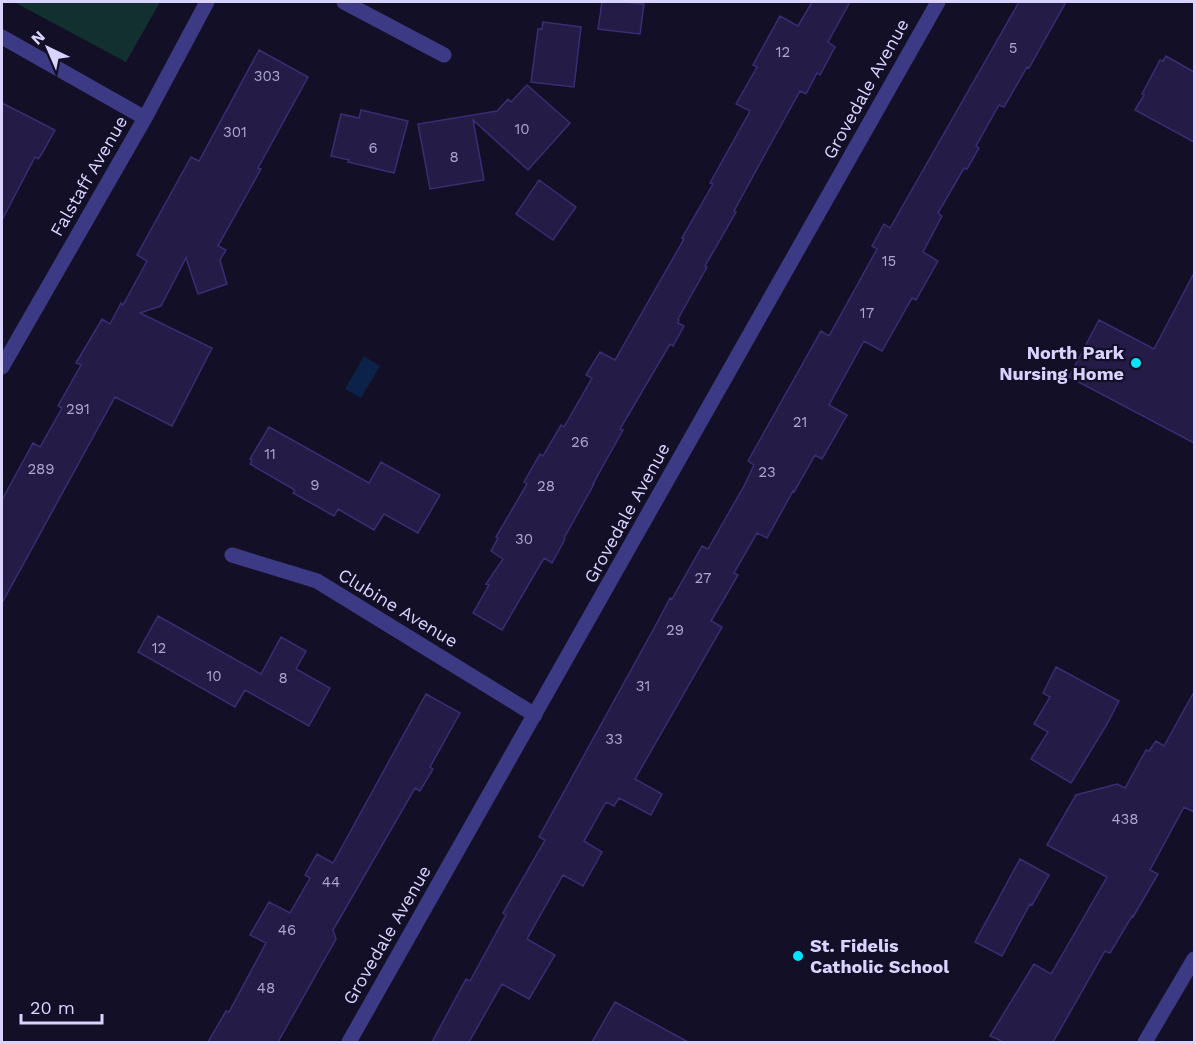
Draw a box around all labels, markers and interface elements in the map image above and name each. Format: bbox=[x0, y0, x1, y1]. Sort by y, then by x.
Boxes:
street label: Grovedale Avenue bbox=[818, 15, 913, 163]
north arrow bbox=[18, 18, 78, 78]
text: N bbox=[27, 27, 49, 49]
house number: 5 bbox=[1009, 39, 1017, 57]
house number: 12 bbox=[776, 43, 790, 61]
house number: 303 bbox=[254, 67, 280, 85]
street label: Falstaff Avenue bbox=[46, 112, 132, 240]
house number: 10 bbox=[514, 120, 530, 138]
house number: 301 bbox=[223, 123, 247, 141]
house number: 6 bbox=[368, 139, 378, 157]
house number: 8 bbox=[449, 148, 459, 166]
house number: 15 bbox=[882, 252, 896, 270]
house number: 17 bbox=[860, 304, 874, 322]
place label: North Park Nursing Home bbox=[999, 342, 1125, 384]
marker: North Park Nursing Home bbox=[1129, 356, 1143, 370]
house number: 291 bbox=[66, 400, 90, 418]
house number: 21 bbox=[793, 413, 807, 431]
house number: 26 bbox=[571, 433, 589, 451]
street label: Grovedale Avenue bbox=[579, 439, 674, 587]
house number: 11 bbox=[264, 445, 276, 463]
house number: 289 bbox=[27, 460, 55, 478]
house number: 23 bbox=[758, 463, 776, 481]
house number: 9 bbox=[310, 476, 320, 494]
house number: 28 bbox=[537, 477, 555, 495]
house number: 30 bbox=[515, 530, 533, 548]
street label: Clubine Avenue bbox=[335, 564, 462, 652]
house number: 27 bbox=[695, 569, 711, 587]
house number: 29 bbox=[666, 621, 684, 639]
house number: 12 bbox=[152, 639, 166, 657]
house number: 10 bbox=[206, 667, 222, 685]
house number: 8 bbox=[278, 669, 288, 687]
house number: 31 bbox=[636, 677, 650, 695]
house number: 33 bbox=[605, 730, 623, 748]
house number: 438 bbox=[1111, 810, 1139, 828]
street label: Grovedale Avenue bbox=[338, 861, 435, 1008]
house number: 44 bbox=[322, 873, 340, 891]
house number: 46 bbox=[278, 921, 296, 939]
place label: St. Fidelis Catholic School bbox=[810, 935, 949, 977]
marker: St. Fidelis Catholic School bbox=[791, 949, 805, 963]
house number: 48 bbox=[257, 979, 275, 997]
scale bar bbox=[21, 987, 102, 1025]
text: 20 m bbox=[30, 997, 75, 1018]

